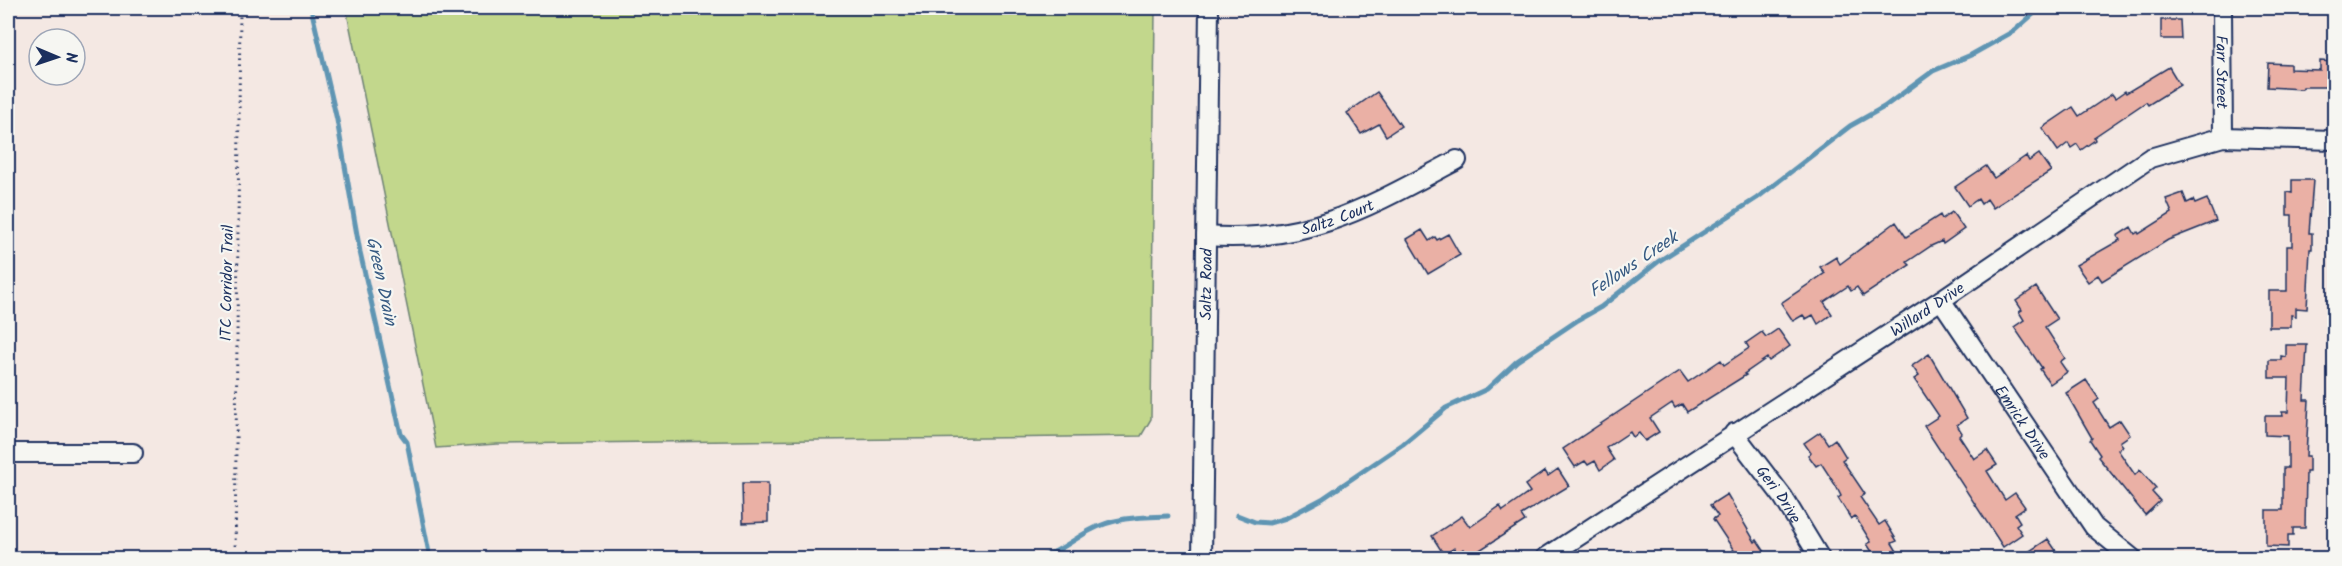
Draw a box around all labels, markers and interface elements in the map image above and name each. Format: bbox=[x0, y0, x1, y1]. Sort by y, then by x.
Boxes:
north arrow bbox=[27, 27, 87, 87]
street label: Farr Street bbox=[2208, 35, 2234, 110]
text: N bbox=[58, 52, 83, 63]
street label: Saltz Court bbox=[1299, 193, 1379, 243]
water label: Fellows Creek bbox=[1583, 223, 1687, 306]
street label: ITC Corridor Trail bbox=[214, 224, 241, 342]
water label: Green Drain bbox=[357, 234, 404, 330]
street label: Saltz Road bbox=[1194, 247, 1220, 320]
street label: Willard Drive bbox=[1886, 276, 1970, 344]
street label: Emrick Drive bbox=[1988, 380, 2056, 465]
street label: Geri Drive bbox=[1749, 460, 1807, 529]

